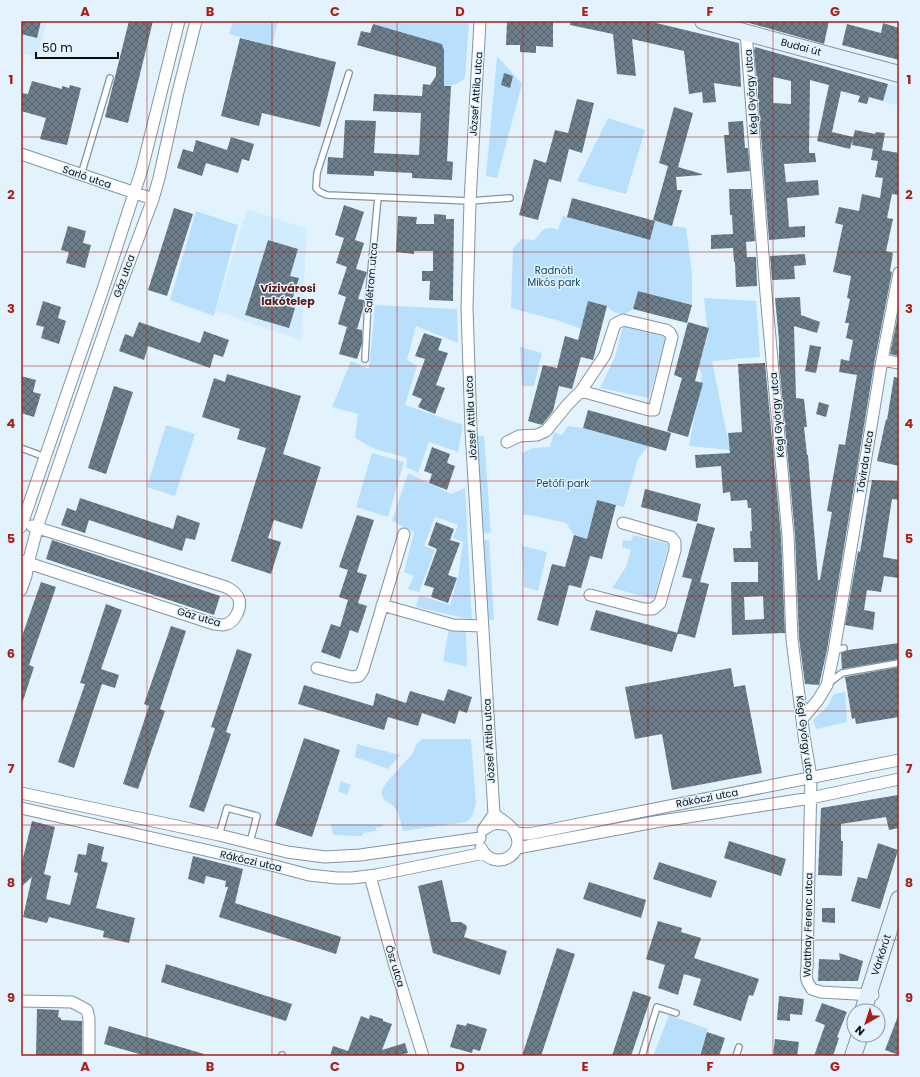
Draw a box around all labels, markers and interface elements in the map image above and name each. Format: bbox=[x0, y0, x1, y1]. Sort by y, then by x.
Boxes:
text: A bbox=[80, 2, 90, 21]
text: B bbox=[206, 2, 215, 21]
text: C bbox=[330, 2, 340, 21]
text: D bbox=[455, 2, 465, 21]
text: E bbox=[581, 2, 589, 21]
text: F bbox=[706, 2, 714, 21]
text: G bbox=[830, 2, 840, 21]
scale bar bbox=[36, 34, 118, 60]
street label: Budai út bbox=[779, 34, 823, 60]
text: 50 m bbox=[42, 39, 73, 56]
street label: Kégl György utca bbox=[741, 49, 761, 135]
street label: József Attila utca bbox=[466, 51, 486, 137]
text: 1 bbox=[9, 70, 13, 89]
text: 1 bbox=[907, 70, 911, 89]
street label: Sarló utca bbox=[61, 162, 113, 192]
text: 2 bbox=[7, 185, 15, 204]
text: 2 bbox=[905, 185, 913, 204]
street label: Salétrom utca bbox=[360, 242, 382, 314]
street label: Gáz utca bbox=[109, 252, 139, 300]
park label: Radnóti Mikós park bbox=[528, 263, 581, 290]
district label: Vízivárosi lakótelep bbox=[260, 280, 316, 309]
text: 3 bbox=[7, 299, 15, 318]
text: 3 bbox=[905, 299, 913, 318]
street label: Kégl György utca bbox=[766, 372, 788, 458]
street label: József Attila utca bbox=[461, 375, 481, 461]
text: 4 bbox=[7, 414, 16, 433]
text: 4 bbox=[905, 414, 914, 433]
street label: Távirda utca bbox=[853, 430, 877, 494]
park label: Petőfi park bbox=[537, 476, 590, 491]
text: 5 bbox=[7, 529, 15, 548]
text: 5 bbox=[905, 529, 913, 548]
street label: Gáz utca bbox=[175, 604, 223, 630]
text: 6 bbox=[7, 644, 15, 663]
text: 6 bbox=[905, 644, 913, 663]
street label: Kégl György utca bbox=[792, 695, 818, 781]
street label: József Attila utca bbox=[479, 698, 499, 784]
text: 7 bbox=[8, 759, 15, 778]
text: 7 bbox=[906, 759, 913, 778]
street label: Rákóczi utca bbox=[675, 785, 739, 811]
street label: Rákóczi utca bbox=[219, 847, 283, 875]
text: 8 bbox=[7, 873, 15, 892]
street label: Watthay Ferenc utca bbox=[800, 873, 816, 977]
text: 8 bbox=[905, 873, 913, 892]
street label: Várkörút bbox=[867, 932, 895, 978]
street label: Ősz utca bbox=[382, 943, 408, 989]
text: 9 bbox=[7, 988, 15, 1007]
text: 9 bbox=[905, 988, 913, 1007]
north arrow bbox=[846, 1003, 886, 1043]
text: N bbox=[851, 1022, 868, 1040]
text: A bbox=[80, 1057, 90, 1076]
text: B bbox=[206, 1057, 215, 1076]
text: C bbox=[330, 1057, 340, 1076]
text: D bbox=[455, 1057, 465, 1076]
text: E bbox=[581, 1057, 589, 1076]
text: F bbox=[706, 1057, 714, 1076]
text: G bbox=[830, 1057, 840, 1076]

